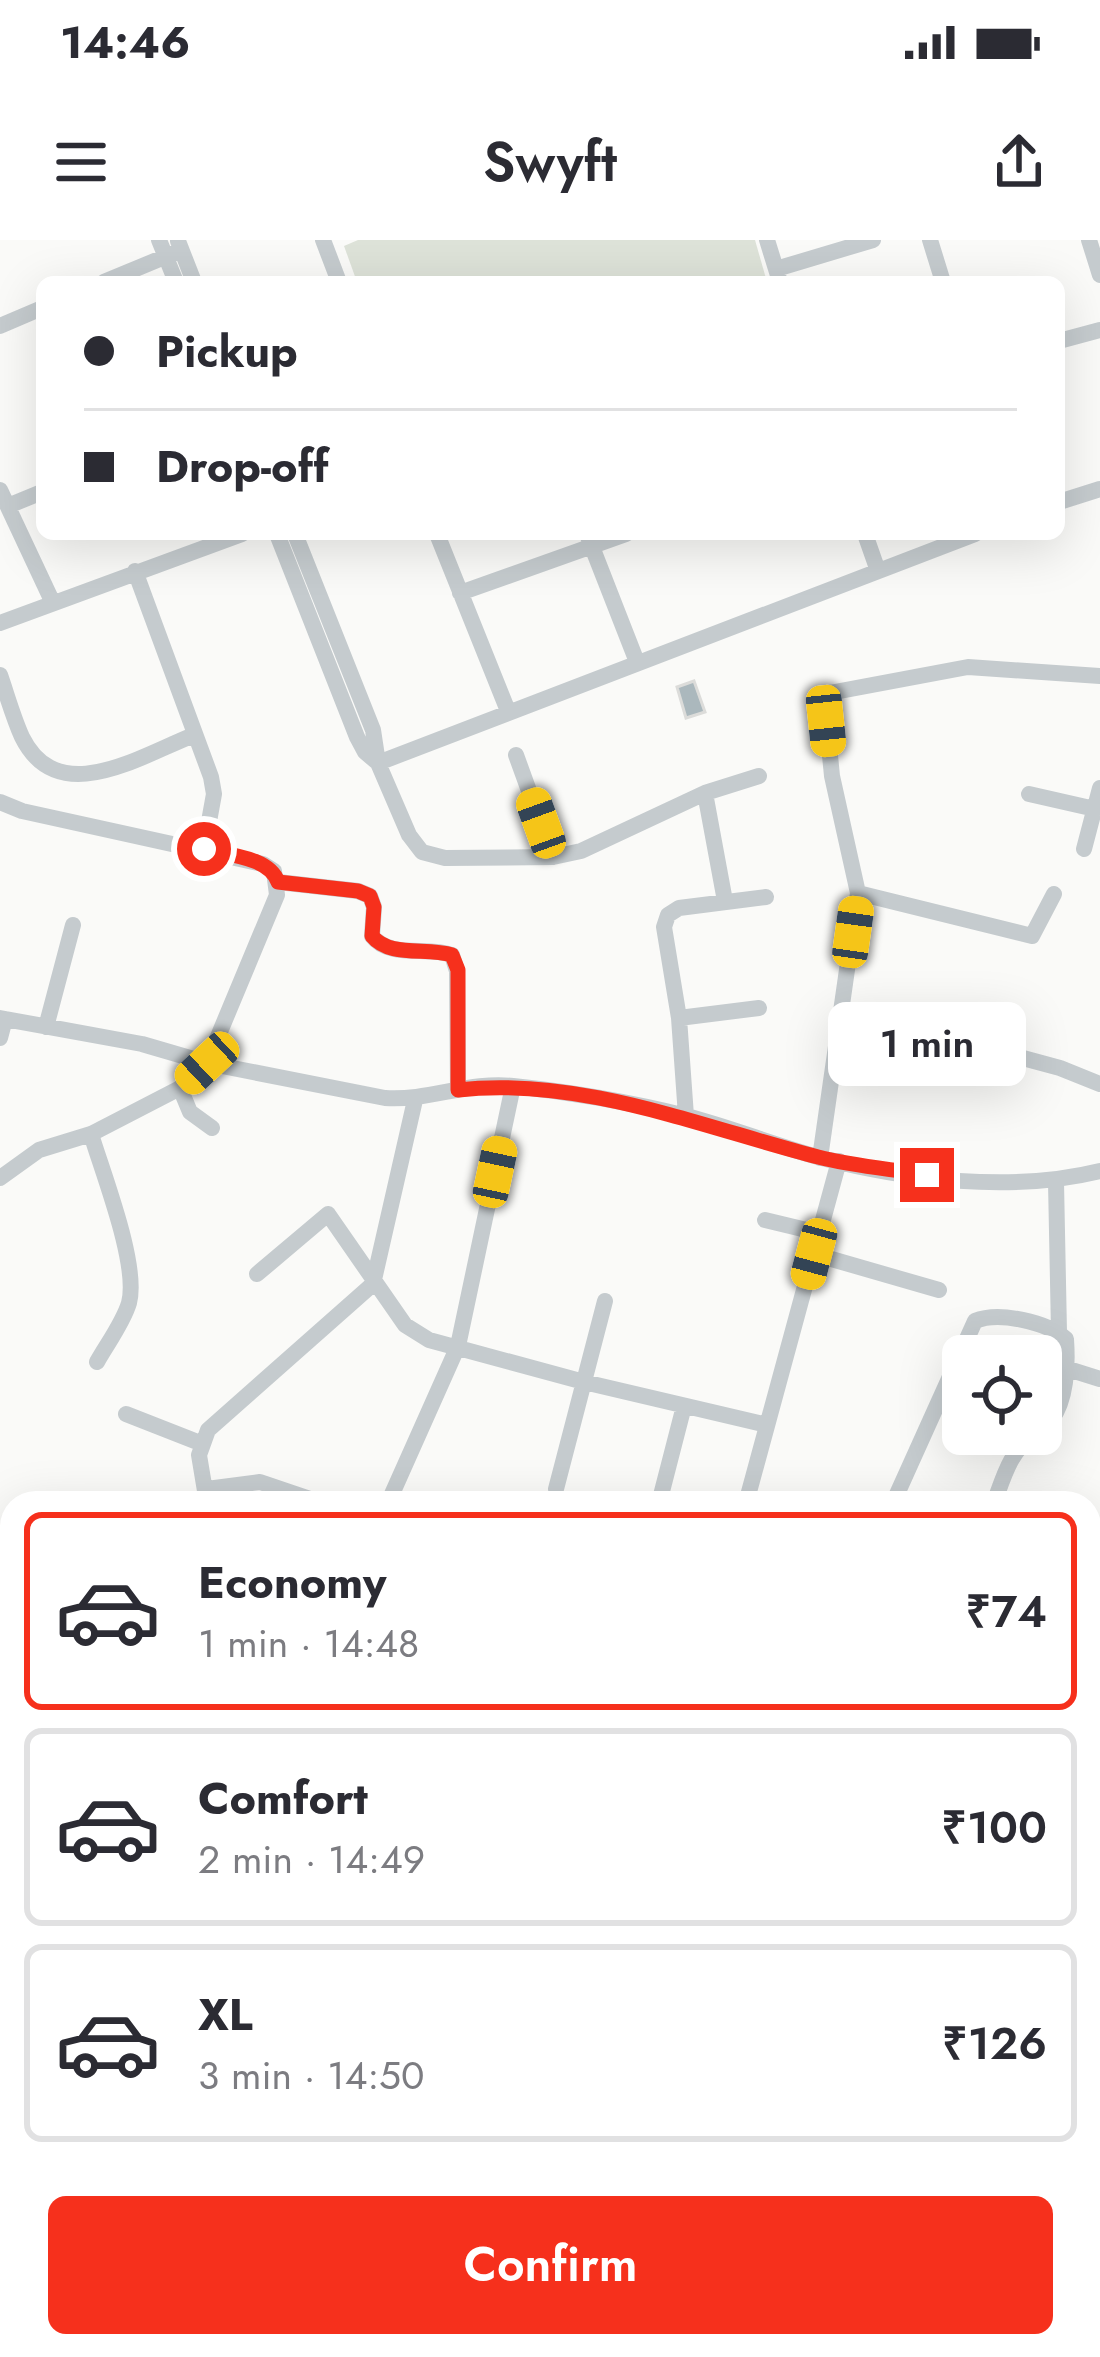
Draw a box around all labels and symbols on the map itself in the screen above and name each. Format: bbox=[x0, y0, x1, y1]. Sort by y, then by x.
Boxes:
car bbox=[804, 683, 848, 759]
car bbox=[512, 783, 570, 863]
route start bbox=[177, 822, 231, 876]
car bbox=[830, 894, 876, 970]
callout: 1 min bbox=[828, 1001, 1026, 1085]
car bbox=[168, 1025, 246, 1101]
car bbox=[470, 1133, 520, 1211]
route end bbox=[900, 1148, 954, 1202]
car bbox=[787, 1215, 841, 1293]

